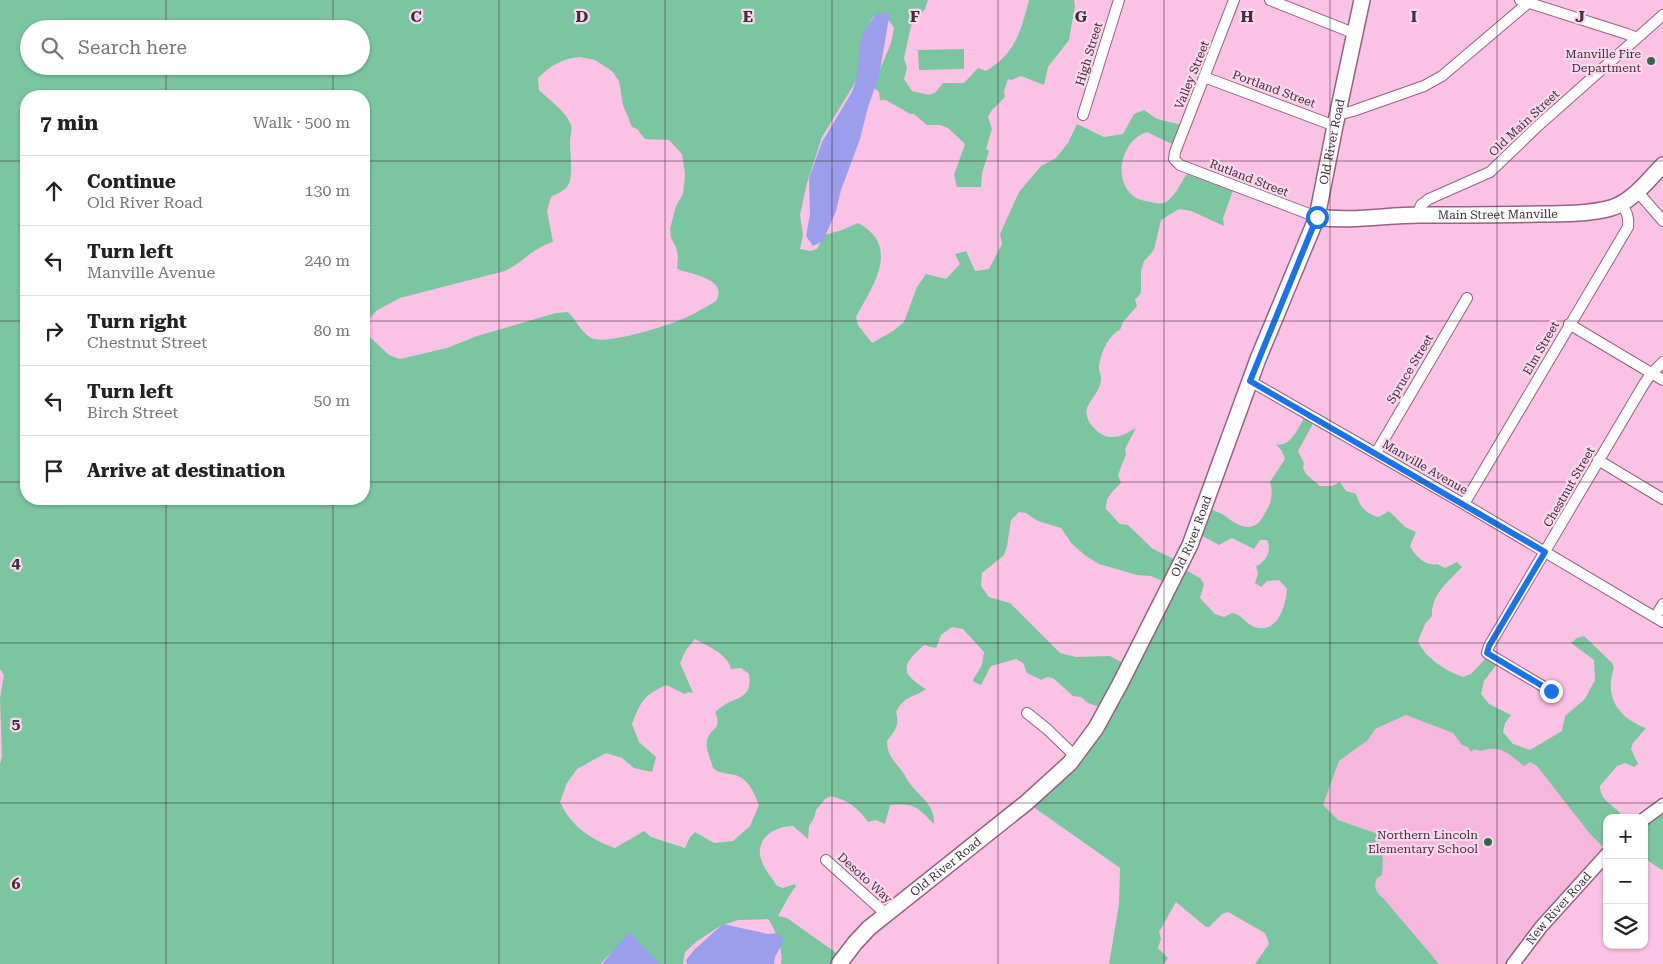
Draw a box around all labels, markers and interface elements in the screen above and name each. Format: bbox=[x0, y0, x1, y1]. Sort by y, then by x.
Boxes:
text: C bbox=[410, 7, 422, 26]
text: D bbox=[576, 7, 589, 26]
text: E bbox=[743, 7, 753, 26]
text: F bbox=[910, 7, 920, 26]
text: G bbox=[1075, 7, 1088, 26]
text: H bbox=[1240, 7, 1254, 26]
text: I bbox=[1411, 7, 1417, 26]
text: J bbox=[1575, 7, 1585, 26]
search box bbox=[20, 20, 370, 75]
street label: High Street bbox=[1073, 20, 1105, 88]
icon: search bbox=[38, 34, 66, 62]
text: Search here bbox=[78, 36, 187, 59]
street label: Valley Street bbox=[1172, 38, 1212, 111]
place label: Manville Fire Department bbox=[1565, 47, 1642, 75]
marker: Manville Fire Department bbox=[1645, 55, 1657, 67]
street label: Portland Street bbox=[1230, 67, 1318, 111]
street label: Old Main Street bbox=[1486, 87, 1562, 159]
street label: Old River Road bbox=[1317, 97, 1348, 186]
text: 7 min bbox=[40, 111, 98, 135]
text: Walk · 500 m bbox=[253, 113, 350, 132]
street label: Rutland Street bbox=[1208, 157, 1291, 200]
text: Continue bbox=[87, 170, 176, 193]
icon: ahead bbox=[40, 177, 68, 205]
text: 130 m bbox=[304, 181, 350, 200]
text: Old River Road bbox=[87, 193, 203, 212]
route start bbox=[1306, 206, 1329, 229]
street label: Main Street Manville bbox=[1438, 207, 1558, 222]
text: Turn left bbox=[87, 240, 173, 263]
icon: left bbox=[40, 247, 68, 275]
text: 240 m bbox=[304, 251, 350, 270]
text: Manville Avenue bbox=[87, 263, 215, 282]
text: Turn right bbox=[87, 310, 187, 333]
icon: right bbox=[40, 317, 68, 345]
street label: Elm Street bbox=[1520, 318, 1562, 377]
text: 80 m bbox=[313, 321, 350, 340]
street label: Spruce Street bbox=[1384, 331, 1436, 406]
text: Chestnut Street bbox=[87, 333, 207, 352]
text: Turn left bbox=[87, 380, 173, 403]
icon: left bbox=[40, 387, 68, 415]
text: 50 m bbox=[313, 391, 350, 410]
text: Birch Street bbox=[87, 403, 178, 422]
street label: Manville Avenue bbox=[1380, 437, 1471, 497]
street label: Chestnut Street bbox=[1540, 444, 1598, 530]
icon: arrive bbox=[40, 457, 68, 485]
text: Arrive at destination bbox=[87, 459, 285, 482]
street label: Old River Road bbox=[1168, 493, 1215, 579]
text: 4 bbox=[12, 553, 21, 572]
route end bbox=[1540, 680, 1563, 703]
text: 5 bbox=[12, 714, 21, 733]
map controls bbox=[1603, 814, 1648, 949]
button: + bbox=[1603, 814, 1648, 859]
place label: Northern Lincoln Elementary School bbox=[1368, 828, 1478, 856]
street label: Old River Road bbox=[907, 834, 984, 899]
marker: Northern Lincoln Elementary School bbox=[1482, 836, 1494, 848]
street label: Desoto Way bbox=[835, 850, 896, 907]
button: − bbox=[1603, 859, 1648, 904]
street label: New River Road bbox=[1523, 869, 1594, 947]
text: 6 bbox=[12, 874, 21, 893]
button: layers bbox=[1603, 904, 1648, 949]

